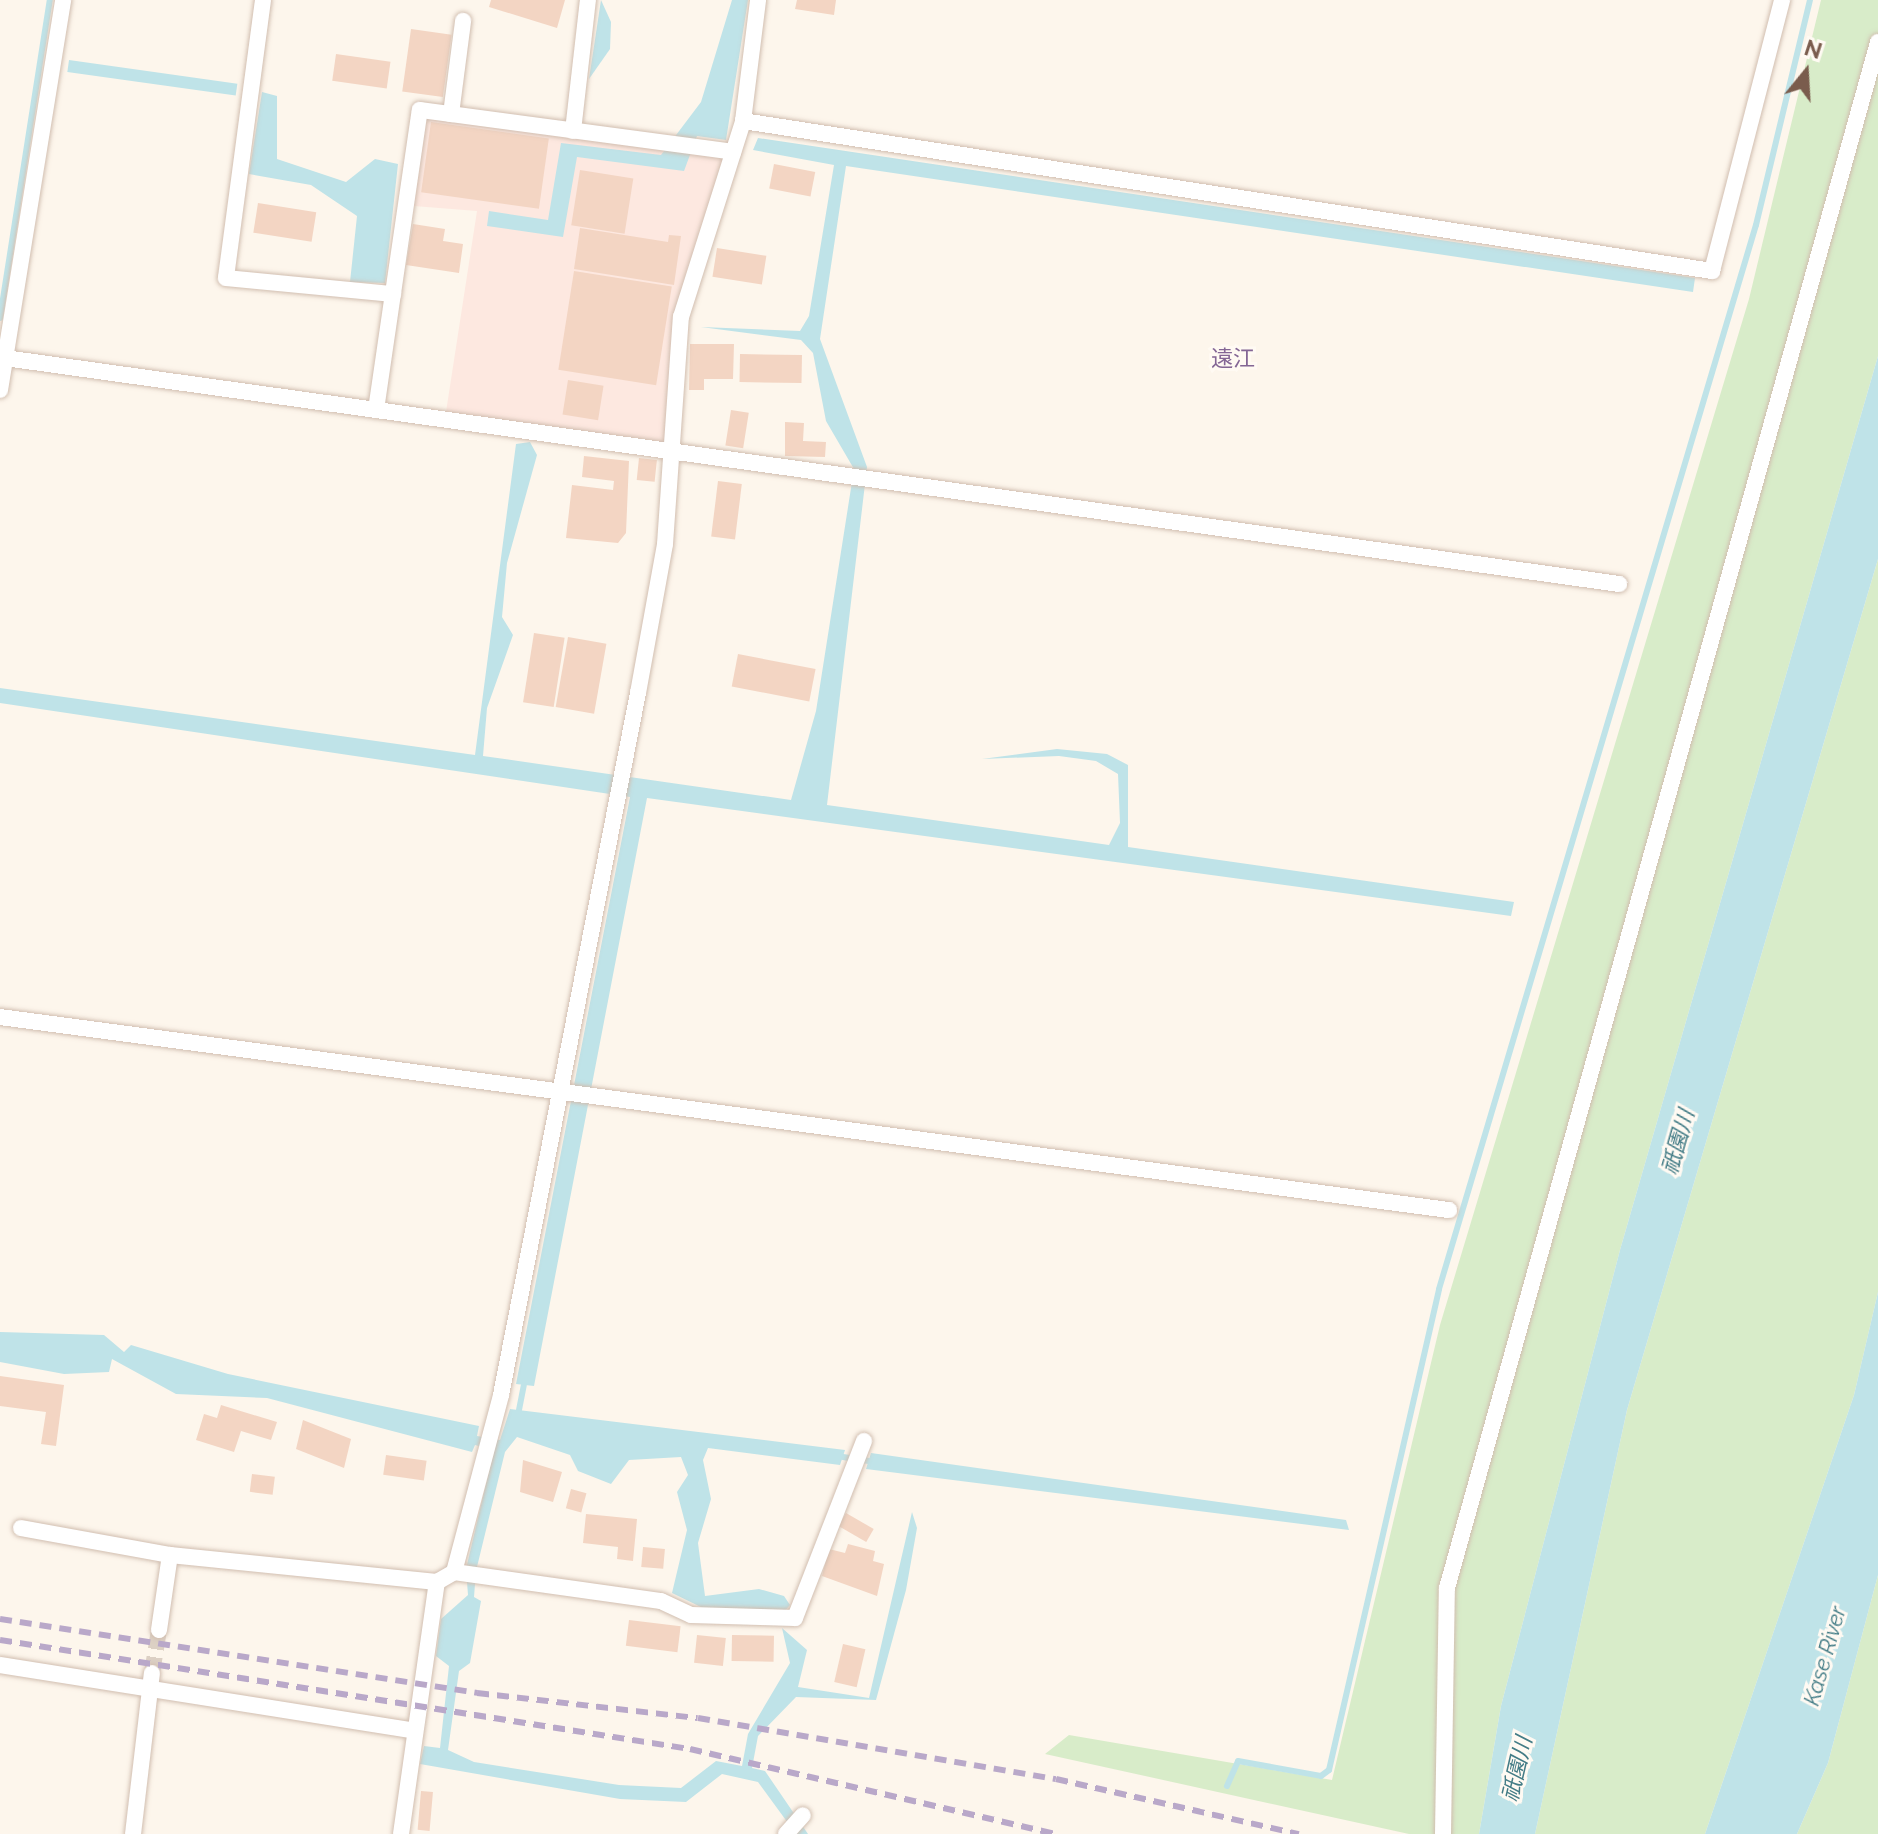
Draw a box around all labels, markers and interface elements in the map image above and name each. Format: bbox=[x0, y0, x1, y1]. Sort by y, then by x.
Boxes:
north arrow bbox=[1766, 32, 1846, 112]
text: N bbox=[1801, 34, 1825, 64]
district label: 遠江 bbox=[1211, 346, 1255, 372]
water label: 祇園川 bbox=[1656, 1107, 1700, 1177]
water label: Kase River bbox=[1798, 1603, 1852, 1709]
water label: 祇園川 bbox=[1497, 1734, 1537, 1804]

